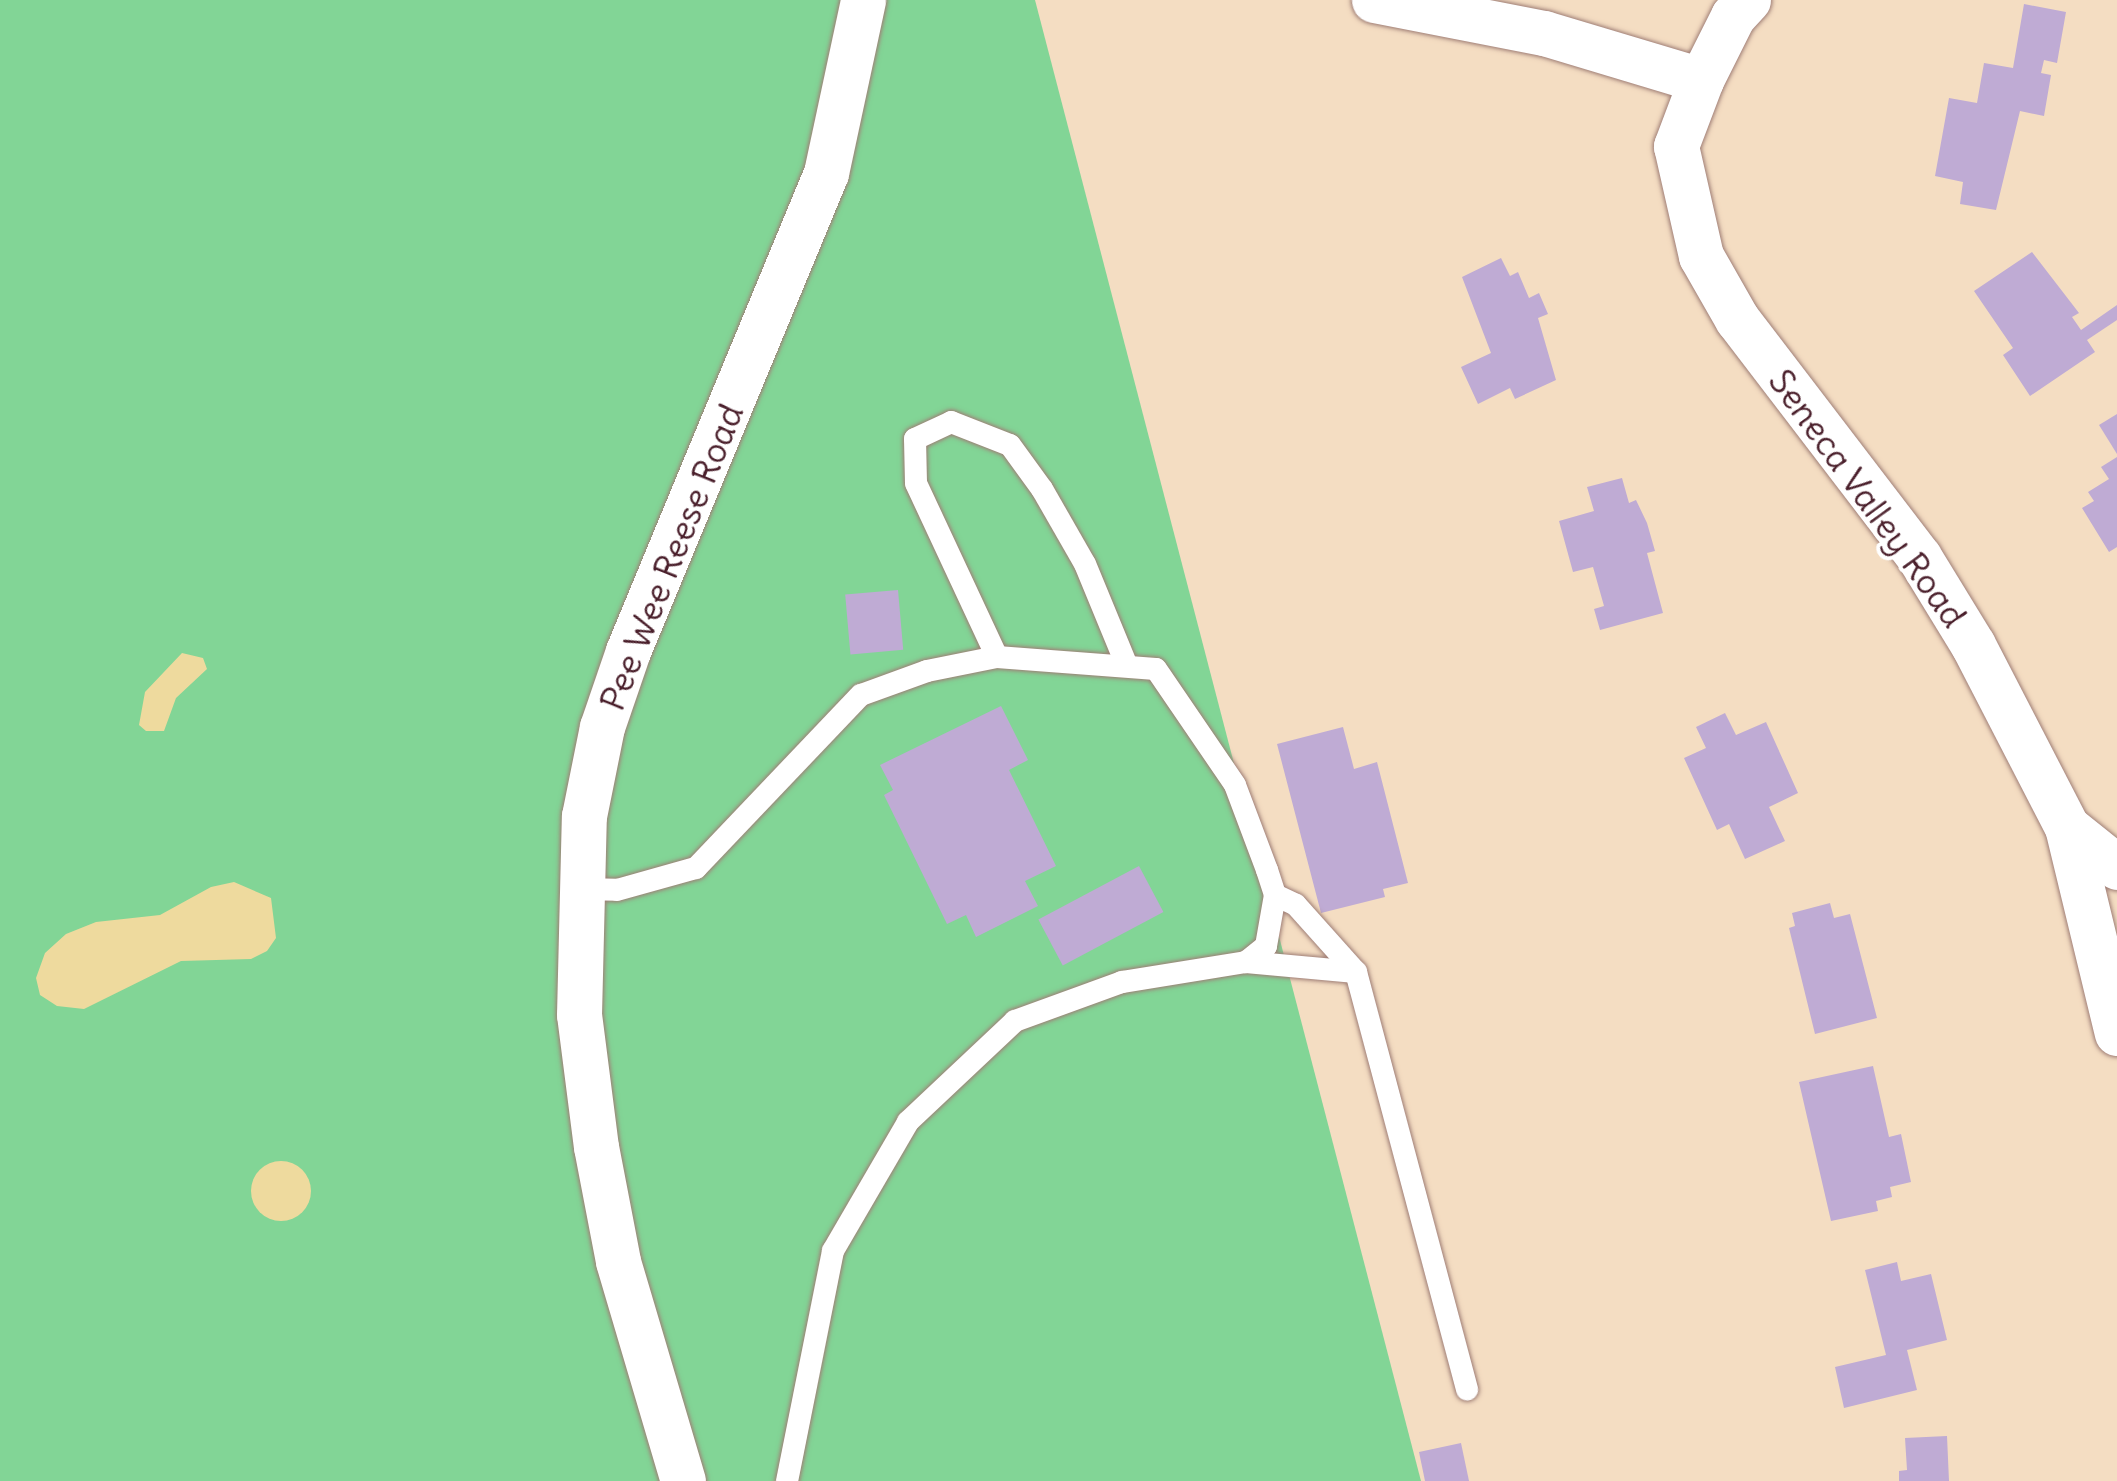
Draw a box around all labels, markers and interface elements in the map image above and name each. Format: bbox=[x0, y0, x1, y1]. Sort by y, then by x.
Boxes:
street label: Seneca Valley Road bbox=[1760, 361, 1976, 635]
street label: Pee Wee Reese Road bbox=[590, 398, 752, 716]

